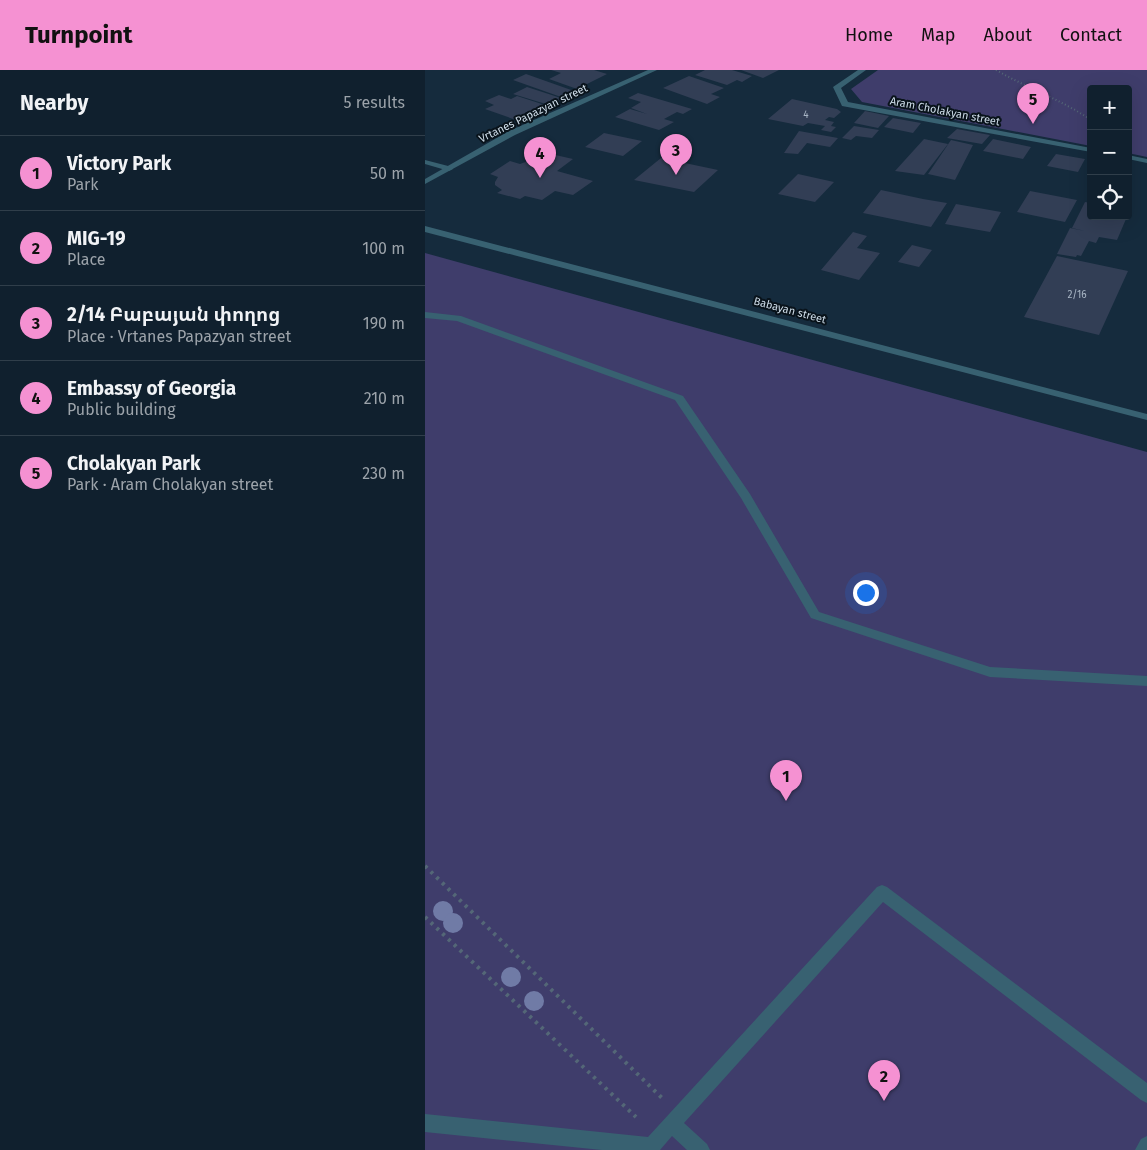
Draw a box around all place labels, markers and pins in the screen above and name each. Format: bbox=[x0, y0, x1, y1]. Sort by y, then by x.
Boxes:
pin: 5 bbox=[1017, 83, 1049, 124]
pin: 3 bbox=[660, 134, 692, 175]
pin: 4 bbox=[524, 137, 556, 178]
pin: 1 bbox=[770, 760, 802, 801]
pin: 2 bbox=[868, 1060, 900, 1101]

